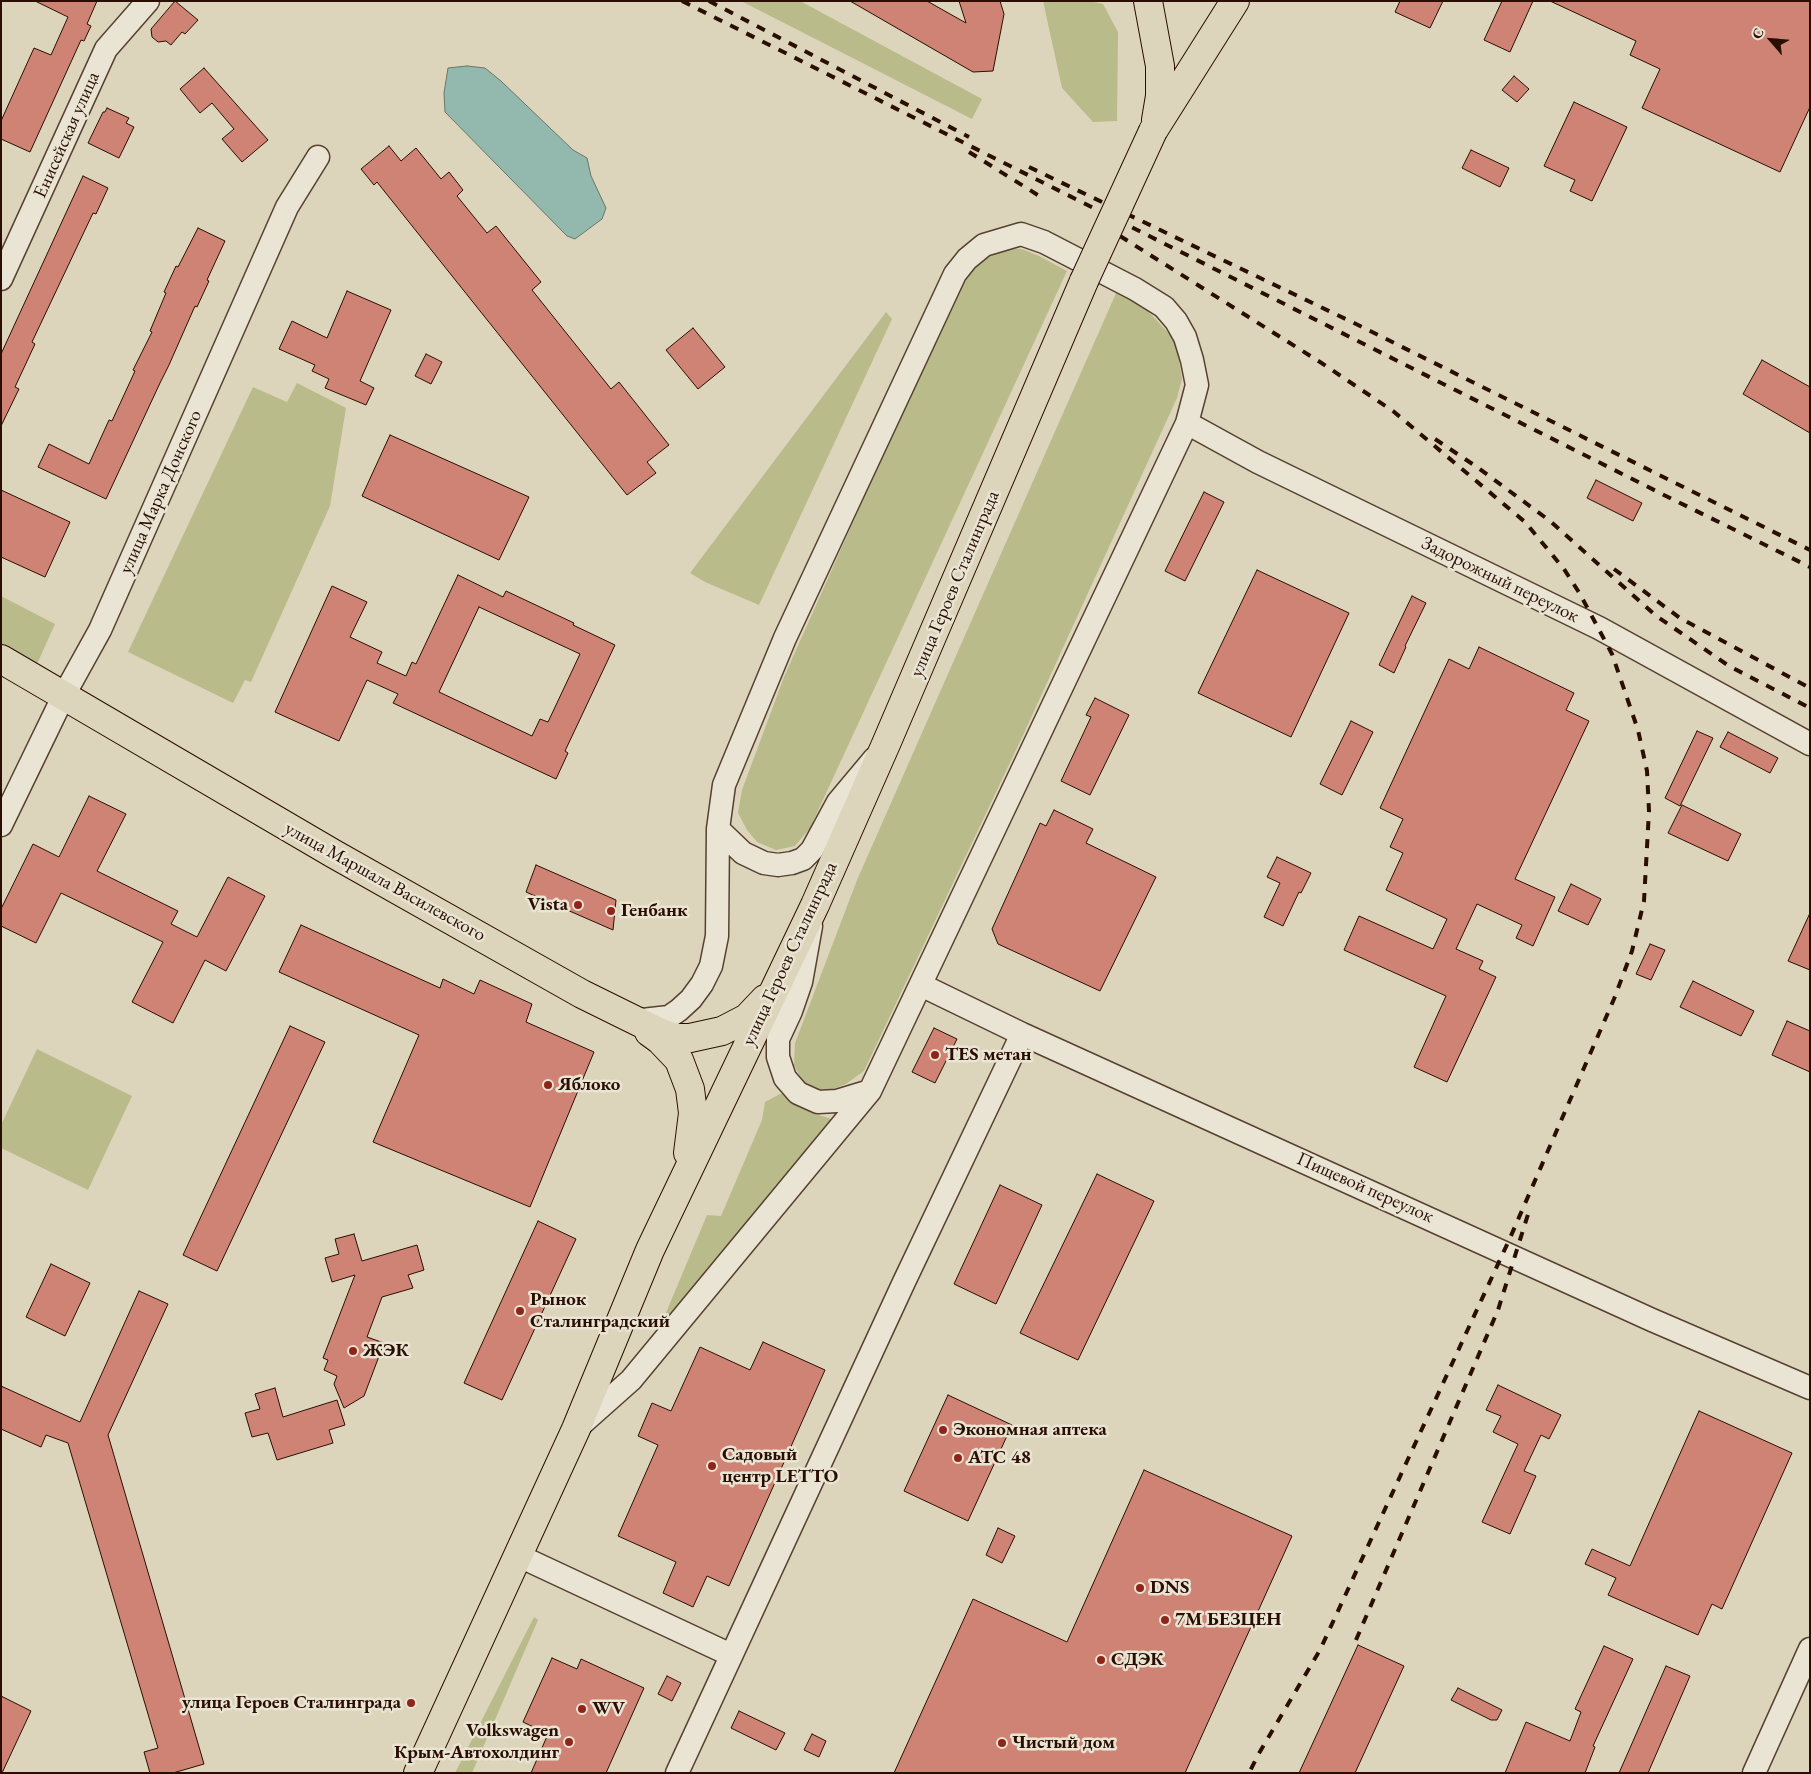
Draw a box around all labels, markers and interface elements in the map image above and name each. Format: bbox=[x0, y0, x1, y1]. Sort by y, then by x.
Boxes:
north arrow bbox=[1746, 15, 1796, 65]
text: С bbox=[1747, 25, 1768, 42]
street label: Енисейская улица bbox=[29, 68, 105, 202]
street label: улица Марка Донского bbox=[115, 407, 207, 577]
street label: улица Героев Сталинграда bbox=[905, 487, 1005, 681]
street label: Задорожный переулок bbox=[1417, 532, 1583, 628]
street label: улица Маршала Василевского bbox=[281, 817, 489, 947]
street label: улица Героев Сталинграда bbox=[737, 858, 843, 1050]
place label: Vista bbox=[527, 894, 568, 916]
marker: Vista bbox=[572, 899, 584, 911]
place label: Генбанк bbox=[621, 900, 688, 922]
marker: Генбанк bbox=[605, 905, 617, 917]
place label: TES метан bbox=[945, 1044, 1032, 1066]
marker: TES метан bbox=[929, 1049, 941, 1061]
place label: Яблоко bbox=[558, 1074, 620, 1096]
marker: Яблоко bbox=[542, 1079, 554, 1091]
street label: Пищевой переулок bbox=[1293, 1148, 1437, 1228]
place label: Рынок Сталинградский bbox=[530, 1289, 670, 1333]
marker: Рынок Сталинградский bbox=[514, 1305, 526, 1317]
place label: ЖЭК bbox=[363, 1340, 409, 1362]
marker: ЖЭК bbox=[347, 1345, 359, 1357]
place label: Экономная аптека bbox=[953, 1419, 1107, 1441]
marker: Экономная аптека bbox=[937, 1424, 949, 1436]
place label: Садовый центр LETTO bbox=[722, 1444, 838, 1488]
place label: АТС 48 bbox=[968, 1447, 1031, 1469]
marker: АТС 48 bbox=[952, 1452, 964, 1464]
marker: Садовый центр LETTO bbox=[706, 1460, 718, 1472]
place label: DNS bbox=[1150, 1577, 1189, 1599]
marker: DNS bbox=[1134, 1582, 1146, 1594]
place label: 7М БЕЗЦЕН bbox=[1175, 1609, 1281, 1631]
marker: 7М БЕЗЦЕН bbox=[1159, 1614, 1171, 1626]
place label: СДЭК bbox=[1111, 1649, 1164, 1671]
marker: СДЭК bbox=[1095, 1654, 1107, 1666]
place label: улица Героев Сталинграда bbox=[182, 1692, 401, 1714]
marker: улица Героев Сталинграда bbox=[405, 1697, 417, 1709]
place label: WV bbox=[592, 1698, 625, 1720]
marker: WV bbox=[576, 1703, 588, 1715]
place label: Volkswagen Крым-Автохолдинг bbox=[394, 1720, 559, 1764]
place label: Чистый дом bbox=[1012, 1732, 1115, 1754]
marker: Volkswagen Крым-Автохолдинг bbox=[563, 1736, 575, 1748]
marker: Чистый дом bbox=[996, 1737, 1008, 1749]

